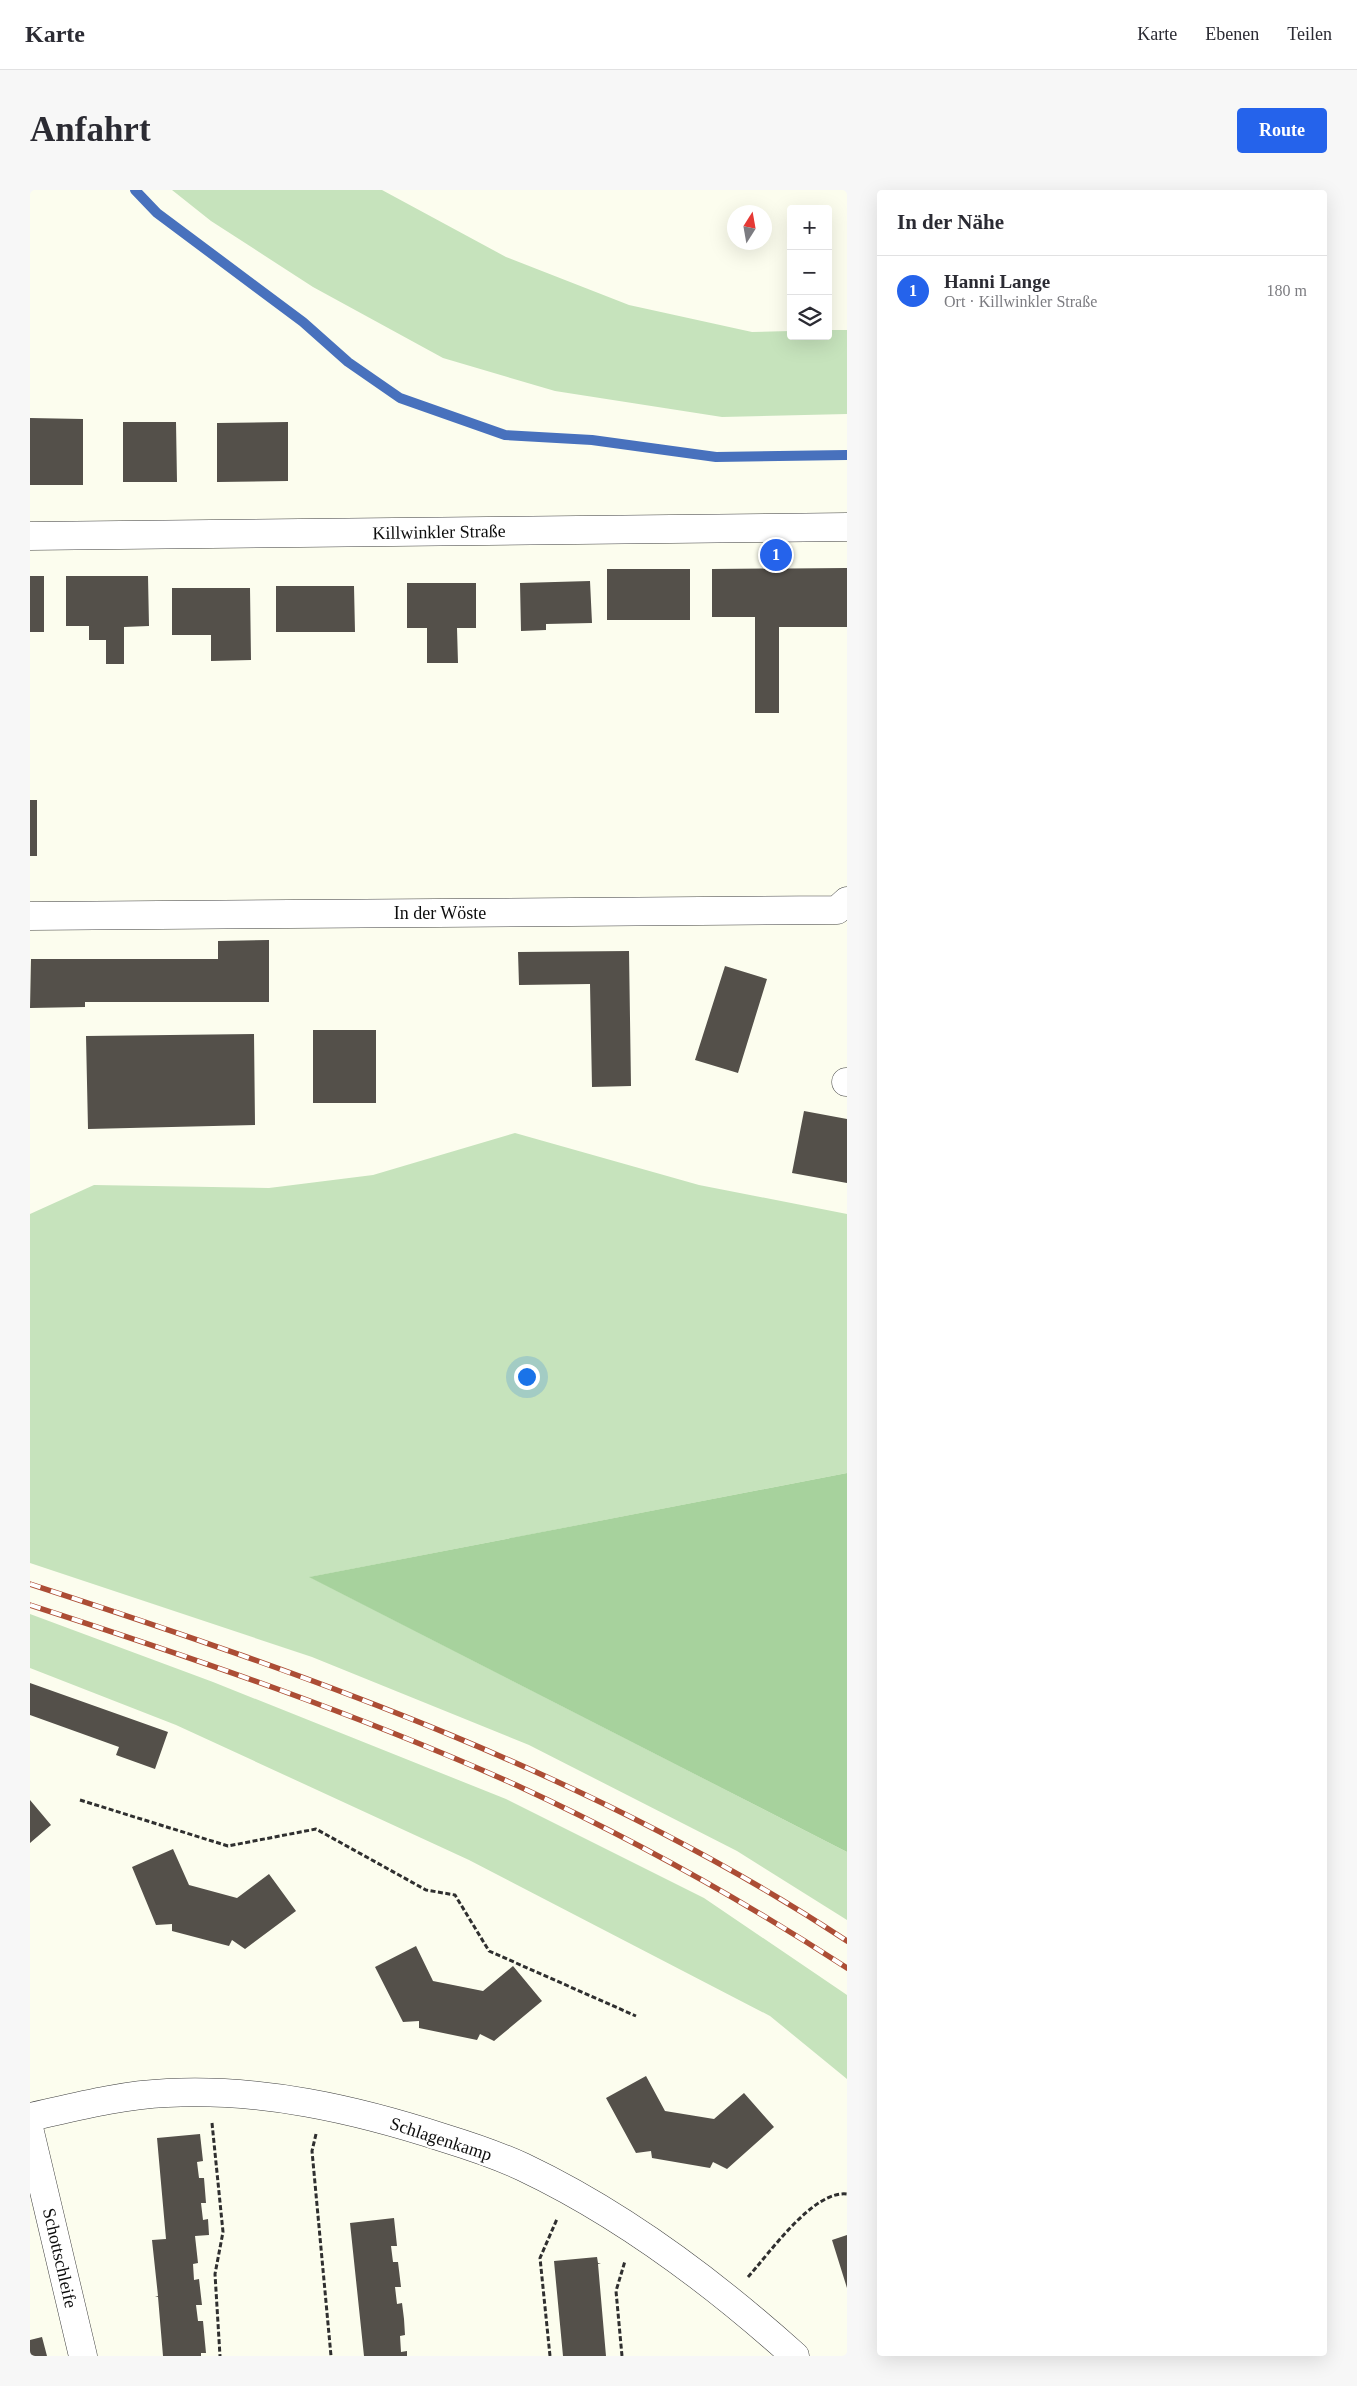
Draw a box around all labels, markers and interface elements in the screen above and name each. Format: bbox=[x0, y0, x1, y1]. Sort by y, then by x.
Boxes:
text: Karte bbox=[25, 21, 85, 47]
text: Karte bbox=[1137, 24, 1177, 44]
text: Ebenen bbox=[1205, 24, 1259, 44]
text: Teilen bbox=[1287, 24, 1332, 44]
button: Route bbox=[1237, 108, 1327, 153]
text: Anfahrt bbox=[30, 110, 151, 149]
north arrow bbox=[727, 205, 772, 250]
map controls bbox=[787, 205, 832, 340]
button: + bbox=[787, 205, 832, 250]
text: In der Nähe bbox=[897, 210, 1004, 234]
button: − bbox=[787, 250, 832, 295]
text: Hanni Lange bbox=[944, 271, 1050, 292]
text: 1 bbox=[909, 282, 917, 299]
text: 180 m bbox=[1267, 282, 1307, 299]
text: Ort · Killwinkler Straße bbox=[944, 293, 1097, 310]
button: layers bbox=[787, 295, 832, 340]
street label: Killwinkler Straße bbox=[372, 521, 506, 543]
pin: 1 bbox=[760, 536, 792, 574]
street label: In der Wöste bbox=[394, 903, 486, 923]
your location bbox=[514, 1364, 540, 1390]
street label: Schlagenkamp bbox=[388, 2113, 494, 2165]
street label: Schottschleife bbox=[39, 2206, 81, 2310]

